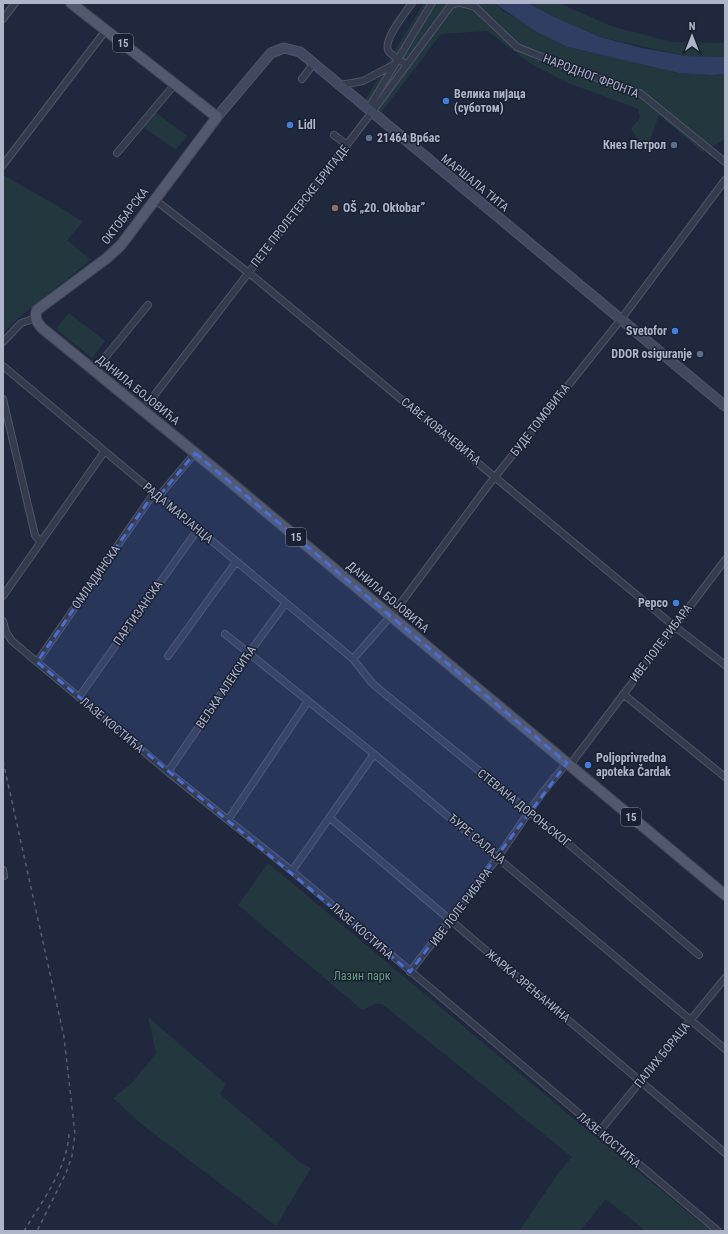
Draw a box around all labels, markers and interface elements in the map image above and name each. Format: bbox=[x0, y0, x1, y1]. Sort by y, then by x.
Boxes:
north arrow bbox=[672, 16, 712, 56]
text: N bbox=[689, 20, 696, 33]
road number: 15 bbox=[113, 34, 133, 52]
street label: НАРОДНОГ ФРОНТА bbox=[541, 51, 641, 101]
place label: Велика пијаца (суботом) bbox=[454, 87, 526, 115]
marker: Велика пијаца (суботом) bbox=[441, 96, 451, 106]
place label: Lidl bbox=[298, 118, 316, 132]
marker: Lidl bbox=[285, 120, 295, 130]
place label: 21464 Врбас bbox=[377, 131, 440, 145]
marker: 21464 Врбас bbox=[364, 133, 374, 143]
place label: Кнез Петрол bbox=[603, 138, 666, 152]
marker: Кнез Петрол bbox=[669, 140, 679, 150]
street label: ПЕТЕ ПРОЛЕТЕРСКЕ БРИГАДЕ bbox=[248, 142, 352, 270]
street label: МАРШАЛА ТИТА bbox=[438, 152, 512, 215]
street label: ОКТОБАРСКА bbox=[99, 185, 151, 247]
place label: OŠ „20. Oktobar” bbox=[343, 200, 426, 215]
marker: OŠ „20. Oktobar” bbox=[330, 203, 340, 213]
place label: Svetofor bbox=[626, 324, 667, 338]
marker: Svetofor bbox=[670, 326, 680, 336]
place label: DDOR osiguranje bbox=[611, 347, 692, 361]
marker: DDOR osiguranje bbox=[695, 349, 705, 359]
street label: ДАНИЛА БОЈОВИЋА bbox=[94, 352, 183, 428]
street label: БУДЕ ТОМОВИЋА bbox=[507, 381, 573, 459]
street label: САВЕ КОВАЧЕВИЋА bbox=[398, 395, 484, 467]
street label: РАДА МАРЈАНЦА bbox=[140, 480, 216, 546]
road number: 15 bbox=[286, 528, 306, 546]
street label: ОМЛАДИНСКА bbox=[69, 543, 123, 611]
street label: ДАНИЛА БОЈОВИЋА bbox=[344, 558, 432, 636]
street label: ПАРТИЗАНСКА bbox=[111, 578, 165, 648]
place label: Pepco bbox=[638, 596, 668, 610]
marker: Pepco bbox=[671, 598, 681, 608]
street label: ИВЕ ЛОЛЕ РИБАРА bbox=[627, 601, 695, 685]
street label: ВЕЉКА АЛЕКСИЋА bbox=[193, 643, 259, 731]
street label: ЛАЗЕ КОСТИЋА bbox=[77, 694, 147, 756]
place label: Poljoprivredna apoteka Čardak bbox=[596, 751, 671, 779]
marker: Poljoprivredna apoteka Čardak bbox=[583, 760, 593, 770]
street label: СТЕВАНА ДОРОЊСКОГ bbox=[475, 766, 574, 850]
road number: 15 bbox=[621, 808, 641, 826]
street label: ЂУРЕ САЛАЈА bbox=[446, 811, 509, 867]
street label: ИВЕ ЛОЛЕ РИБАРА bbox=[427, 865, 495, 949]
street label: ЛАЗЕ КОСТИЋА bbox=[328, 900, 396, 962]
street label: ЖАРКА ЗРЕЊАНИНА bbox=[483, 947, 573, 1025]
park label: Лазин парк bbox=[333, 969, 391, 983]
street label: ПАЛИХ БОРАЦА bbox=[631, 1019, 693, 1091]
street label: ЛАЗЕ КОСТИЋА bbox=[574, 1109, 644, 1171]

